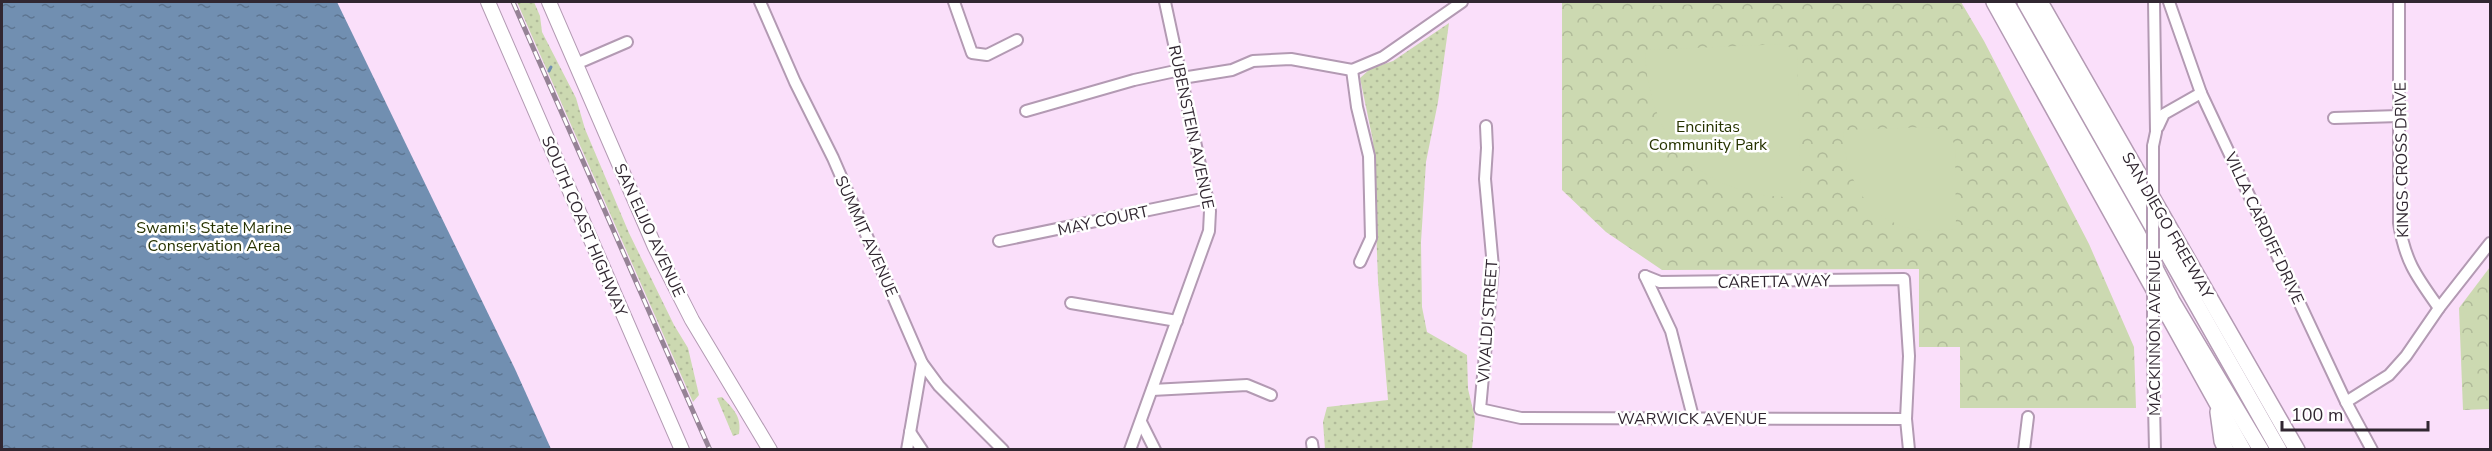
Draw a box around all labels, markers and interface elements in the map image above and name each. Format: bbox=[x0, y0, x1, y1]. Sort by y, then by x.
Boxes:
street label: RUBENSTEIN AVENUE bbox=[1163, 43, 1219, 211]
street label: KINGS CROSS DRIVE bbox=[2390, 82, 2414, 238]
park label: Encinitas Community Park bbox=[1649, 116, 1768, 156]
street label: SOUTH COAST HIGHWAY bbox=[536, 133, 632, 320]
street label: SAN DIEGO FREEWAY bbox=[2116, 148, 2218, 303]
street label: VILLA CARDIFF DRIVE bbox=[2219, 148, 2309, 308]
street label: SAN ELIJO AVENUE bbox=[608, 160, 690, 301]
street label: SUMMIT AVENUE bbox=[829, 172, 903, 301]
street label: MAY COURT bbox=[1056, 201, 1151, 241]
park label: Swami's State Marine Conservation Area bbox=[136, 217, 292, 257]
street label: MACKINNON AVENUE bbox=[2144, 250, 2166, 416]
street label: VIVALDI STREET bbox=[1473, 258, 1503, 385]
street label: CARETTA WAY bbox=[1717, 270, 1831, 294]
scale bar bbox=[2282, 394, 2428, 432]
text: 100 m bbox=[2291, 403, 2343, 427]
street label: WARWICK AVENUE bbox=[1617, 408, 1767, 430]

